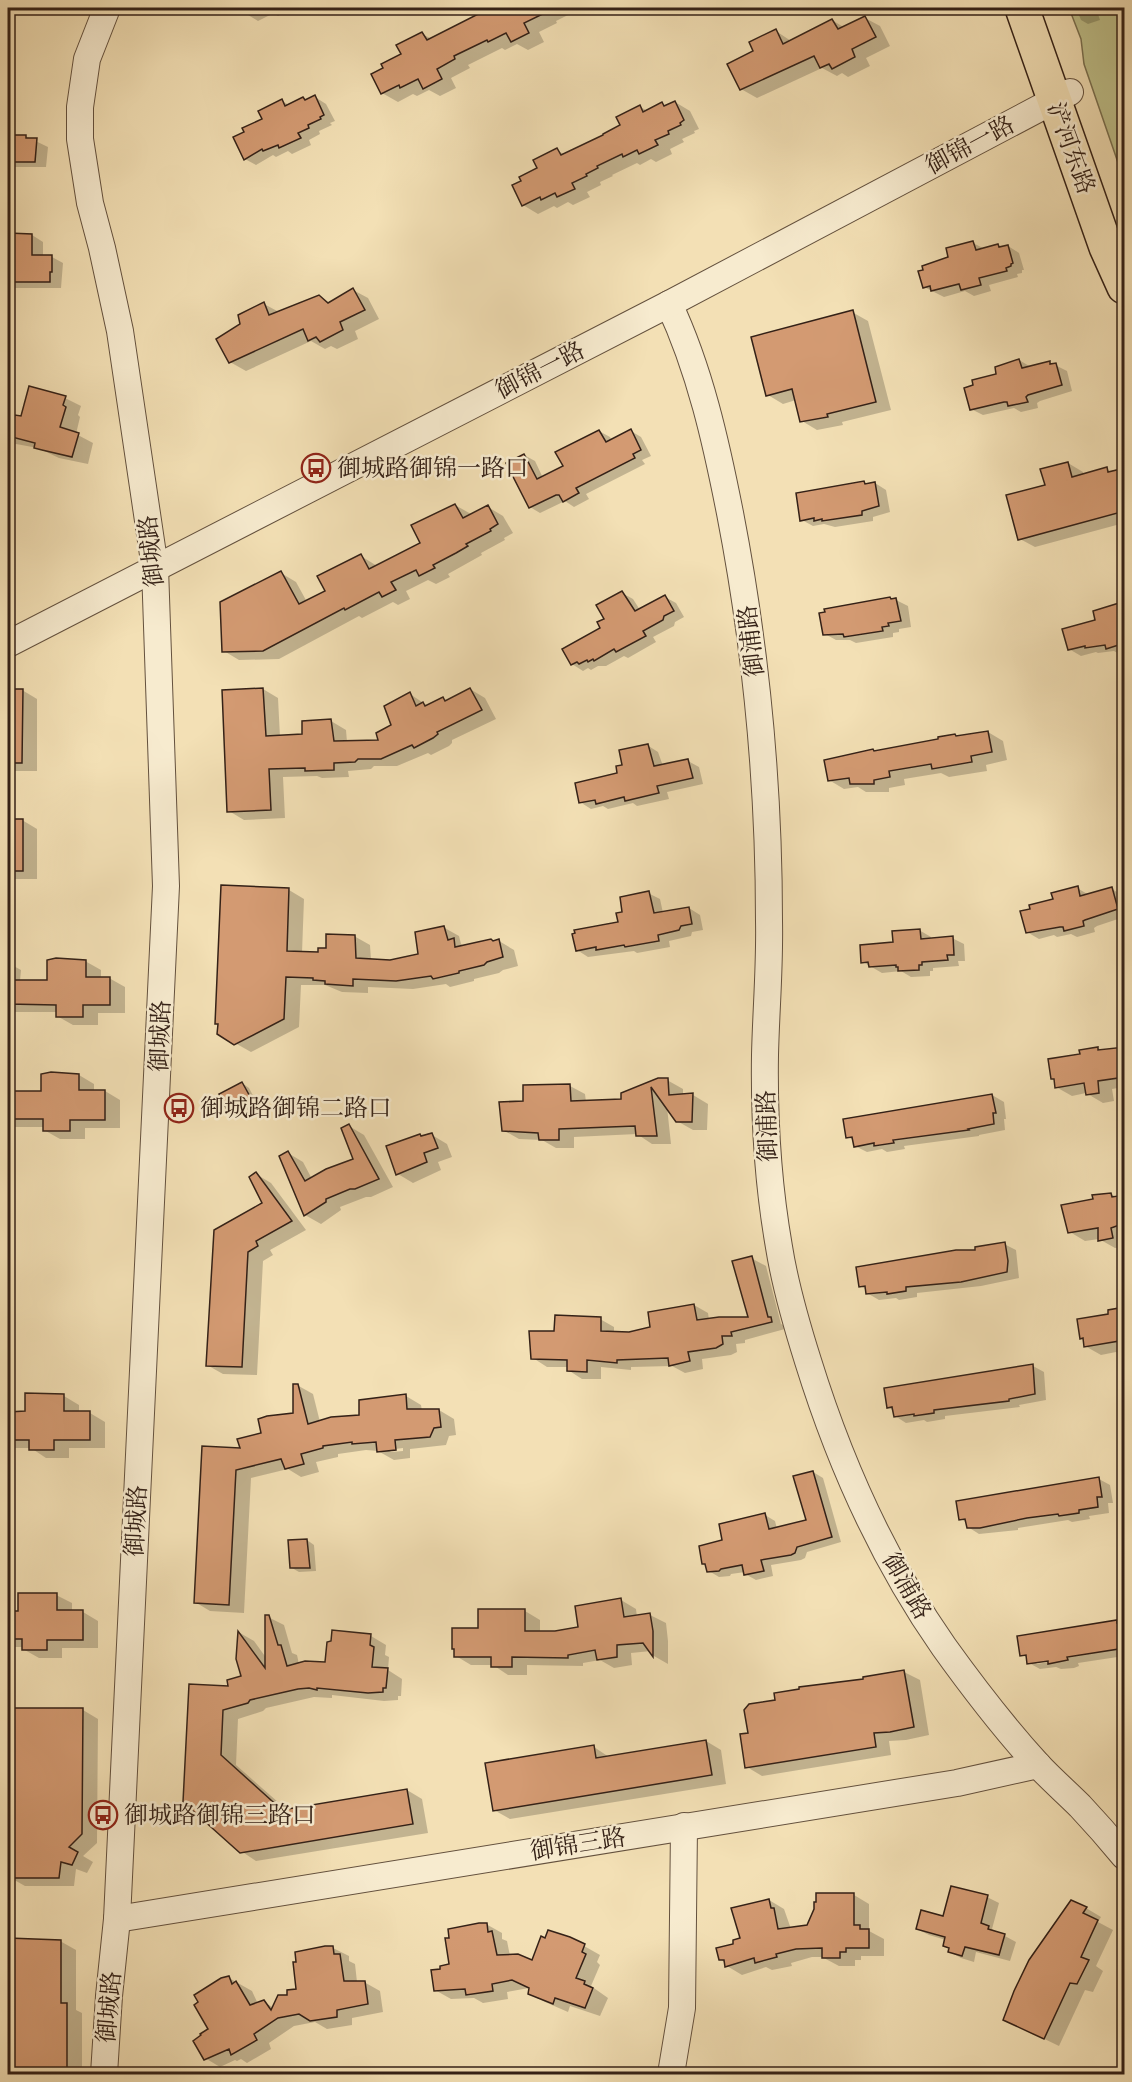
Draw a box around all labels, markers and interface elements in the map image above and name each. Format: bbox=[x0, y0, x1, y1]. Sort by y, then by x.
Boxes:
street label: 浐河东路 bbox=[1040, 98, 1102, 198]
street label: 御锦一路 bbox=[921, 109, 1019, 181]
street label: 御锦一路 bbox=[490, 335, 590, 405]
bus stop icon: 御城路御锦一路口 bbox=[300, 452, 332, 484]
place label: 御城路御锦一路口 bbox=[337, 453, 529, 483]
street label: 御城路 bbox=[132, 514, 170, 588]
street label: 御浦路 bbox=[732, 603, 770, 679]
street label: 御城路 bbox=[144, 999, 176, 1073]
street label: 御浦路 bbox=[751, 1089, 783, 1163]
bus stop icon: 御城路御锦二路口 bbox=[163, 1092, 195, 1124]
place label: 御城路御锦二路口 bbox=[200, 1093, 392, 1123]
street label: 御城路 bbox=[119, 1484, 153, 1558]
street label: 御浦路 bbox=[876, 1547, 938, 1625]
bus stop icon: 御城路御锦三路口 bbox=[87, 1799, 119, 1831]
place label: 御城路御锦三路口 bbox=[124, 1800, 316, 1830]
street label: 御锦三路 bbox=[528, 1822, 628, 1866]
street label: 御城路 bbox=[91, 1970, 127, 2044]

